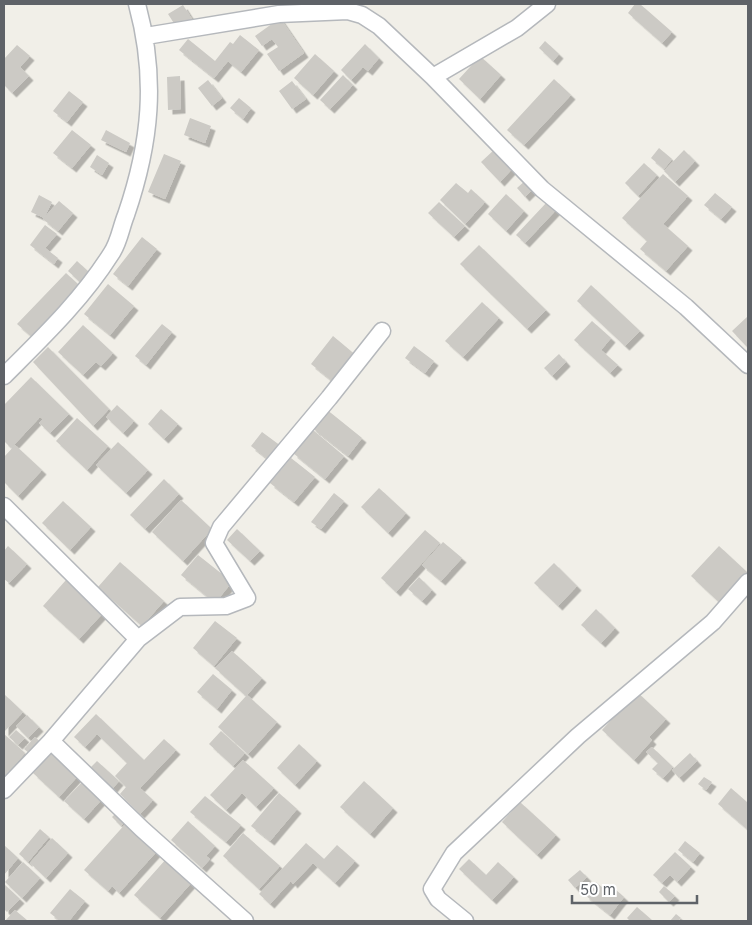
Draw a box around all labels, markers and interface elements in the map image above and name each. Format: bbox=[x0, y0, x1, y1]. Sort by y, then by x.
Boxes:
scale bar bbox=[572, 872, 697, 904]
text: 50 m bbox=[580, 880, 616, 899]

